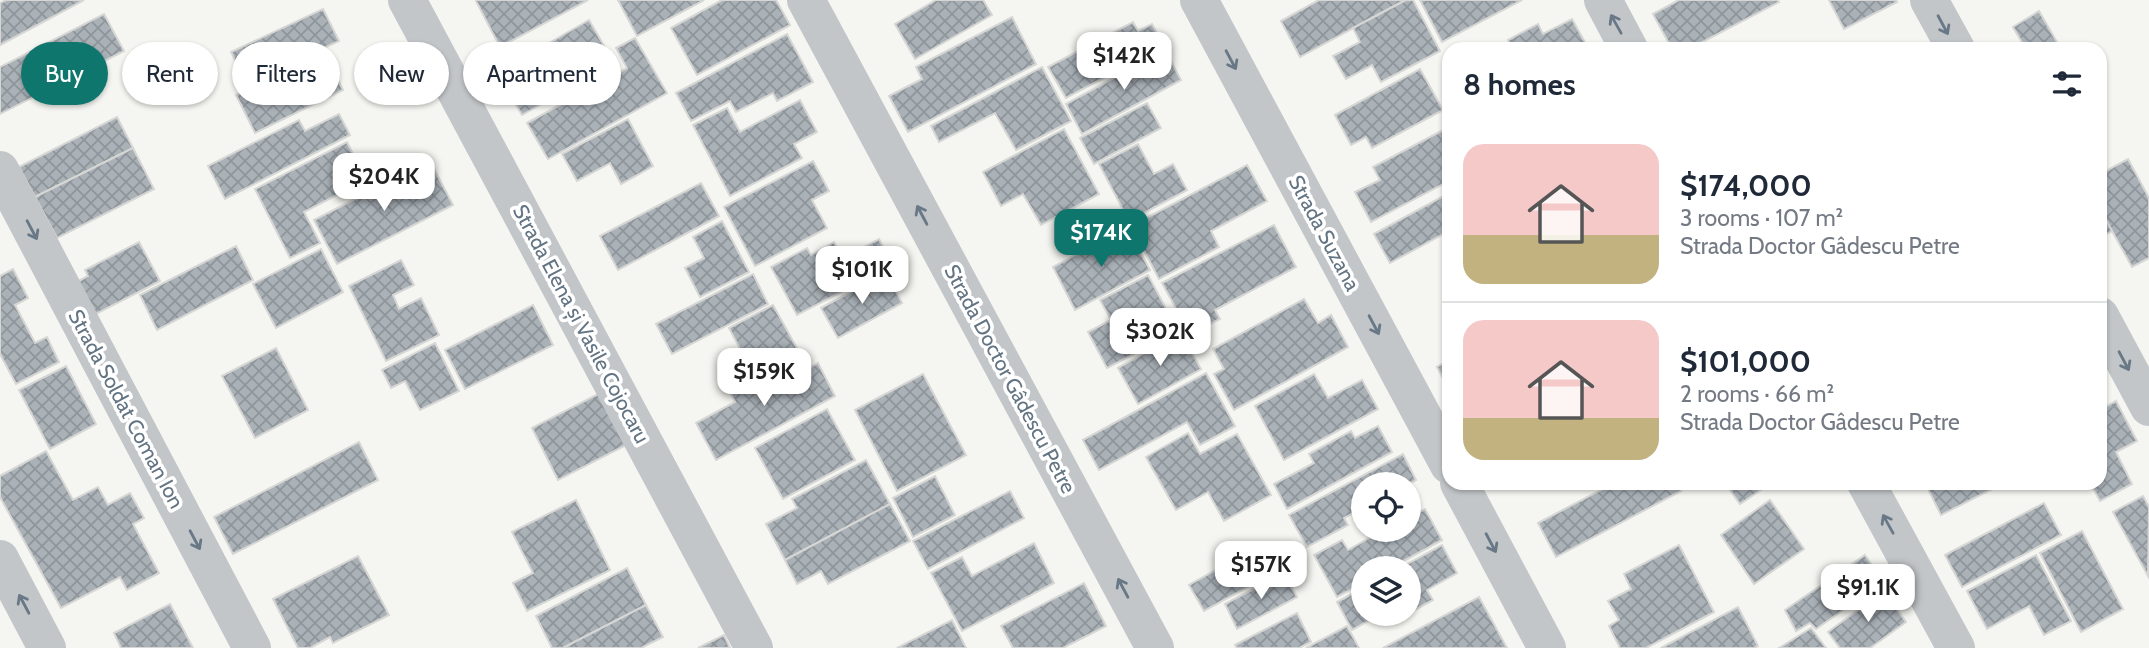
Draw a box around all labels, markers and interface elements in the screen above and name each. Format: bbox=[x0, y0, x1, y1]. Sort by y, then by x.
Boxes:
one-way arrow bbox=[1936, 14, 1950, 34]
one-way arrow bbox=[1609, 15, 1623, 35]
pin: $142K bbox=[1075, 32, 1173, 92]
text: $142K bbox=[1093, 41, 1155, 69]
chip: Buy bbox=[21, 42, 108, 105]
chip: Rent bbox=[122, 42, 218, 105]
chip: Filters bbox=[232, 42, 340, 105]
chip: New bbox=[354, 42, 449, 105]
chip: Apartment bbox=[463, 42, 621, 105]
one-way arrow bbox=[1225, 49, 1238, 70]
icon: filters bbox=[2048, 65, 2086, 103]
text: 8 homes bbox=[1463, 66, 1576, 103]
pin: $204K bbox=[335, 154, 433, 213]
text: $204K bbox=[349, 162, 419, 190]
text: $174,000 bbox=[1680, 167, 1812, 204]
street label: Strada Suzana bbox=[1284, 171, 1365, 295]
icon: home bbox=[1519, 172, 1603, 256]
street label: Strada Elena și Vasile Cojocaru bbox=[506, 200, 655, 448]
text: 3 rooms · 107 m² bbox=[1680, 204, 1843, 232]
one-way arrow bbox=[914, 205, 928, 226]
pin: $174K bbox=[1052, 210, 1150, 269]
text: $174K bbox=[1070, 218, 1132, 246]
one-way arrow bbox=[25, 220, 39, 240]
text: Strada Doctor Gâdescu Petre bbox=[1680, 232, 1960, 260]
pin: $101K bbox=[813, 246, 911, 306]
text: $101K bbox=[832, 255, 892, 283]
street label: Strada Doctor Gâdescu Petre bbox=[939, 260, 1082, 498]
street label: Strada Soldat Coman Ion bbox=[63, 305, 189, 512]
pin: $302K bbox=[1111, 308, 1209, 368]
one-way arrow bbox=[1367, 314, 1381, 335]
text: $302K bbox=[1126, 317, 1194, 345]
text: $101,000 bbox=[1680, 343, 1811, 380]
pin: $159K bbox=[715, 348, 813, 408]
icon: home bbox=[1519, 348, 1603, 432]
one-way arrow bbox=[2118, 351, 2132, 371]
text: $159K bbox=[733, 357, 795, 385]
text: 2 rooms · 66 m² bbox=[1680, 380, 1834, 408]
text: Strada Doctor Gâdescu Petre bbox=[1680, 408, 1960, 436]
map controls bbox=[1351, 472, 1421, 626]
button: locate bbox=[1351, 472, 1421, 542]
one-way arrow bbox=[1881, 514, 1895, 534]
one-way arrow bbox=[189, 529, 202, 550]
one-way arrow bbox=[1485, 532, 1498, 553]
pin: $157K bbox=[1212, 542, 1310, 601]
text: $157K bbox=[1231, 550, 1291, 578]
button: layers bbox=[1351, 556, 1421, 626]
pin: $91.1K bbox=[1811, 564, 1925, 624]
text: $91.1K bbox=[1837, 573, 1899, 601]
one-way arrow bbox=[1115, 578, 1129, 599]
one-way arrow bbox=[16, 594, 30, 614]

